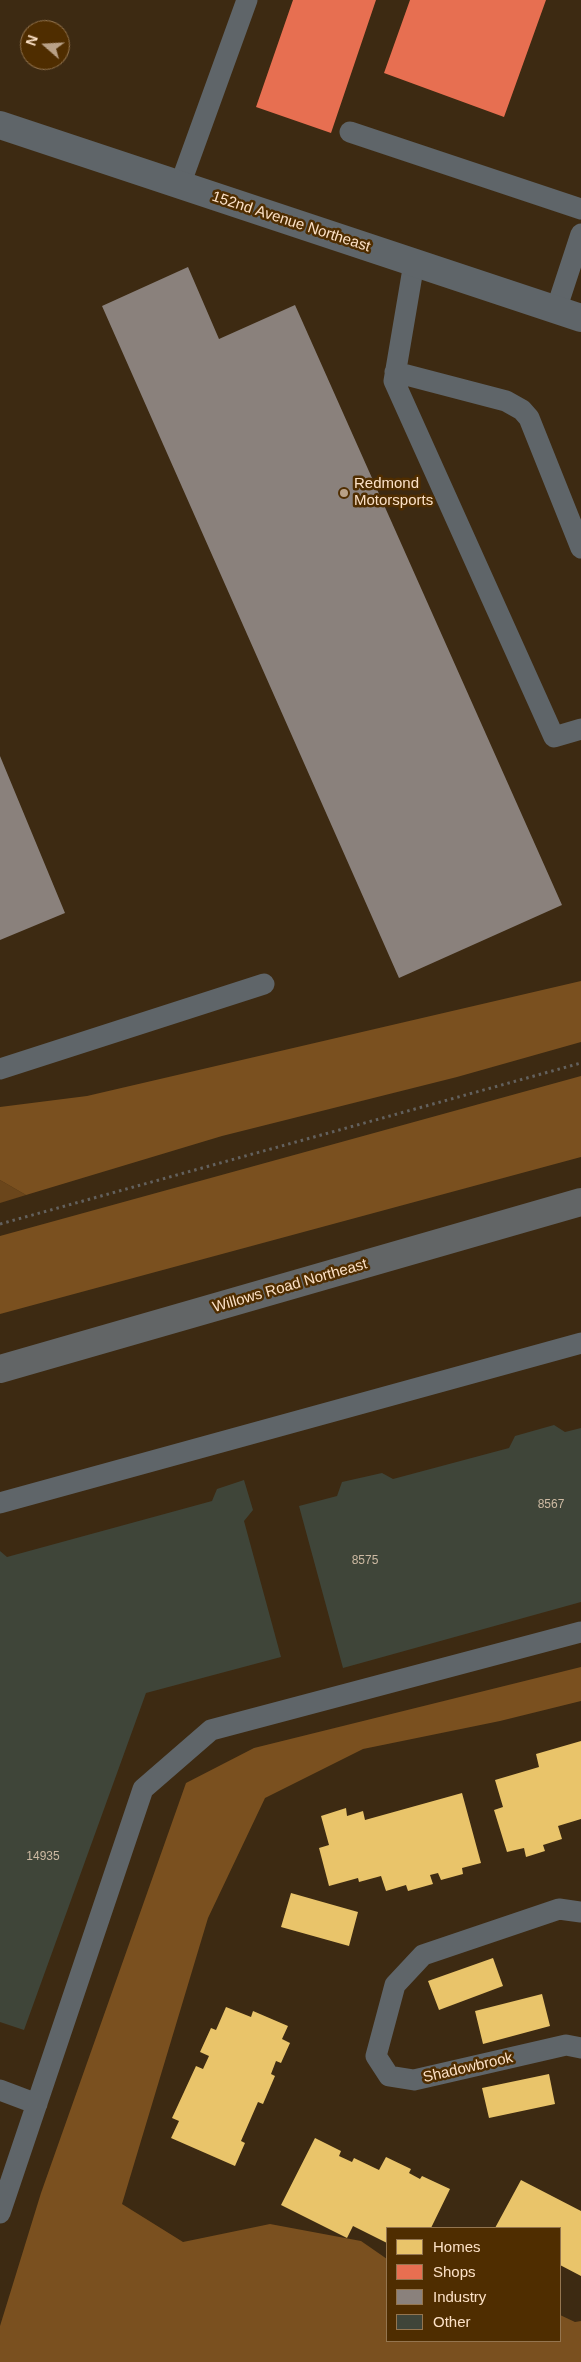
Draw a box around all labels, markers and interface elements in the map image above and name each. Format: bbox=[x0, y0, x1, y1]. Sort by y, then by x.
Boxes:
north arrow bbox=[20, 20, 70, 70]
text: N bbox=[23, 33, 41, 48]
street label: 152nd Avenue Northeast bbox=[209, 188, 373, 256]
place label: Redmond Motorsports bbox=[354, 475, 433, 510]
marker: Redmond Motorsports bbox=[338, 487, 350, 499]
street label: Willows Road Northeast bbox=[211, 1255, 369, 1317]
house number: 8567 bbox=[538, 1498, 564, 1512]
house number: 8575 bbox=[352, 1554, 378, 1568]
house number: 14935 bbox=[26, 1850, 60, 1864]
street label: Shadowbrook bbox=[421, 2049, 515, 2087]
legend bbox=[386, 2227, 561, 2342]
text: Homes bbox=[433, 2238, 481, 2255]
text: Shops bbox=[433, 2263, 476, 2280]
text: Industry bbox=[433, 2288, 486, 2305]
text: Other bbox=[433, 2313, 471, 2330]

